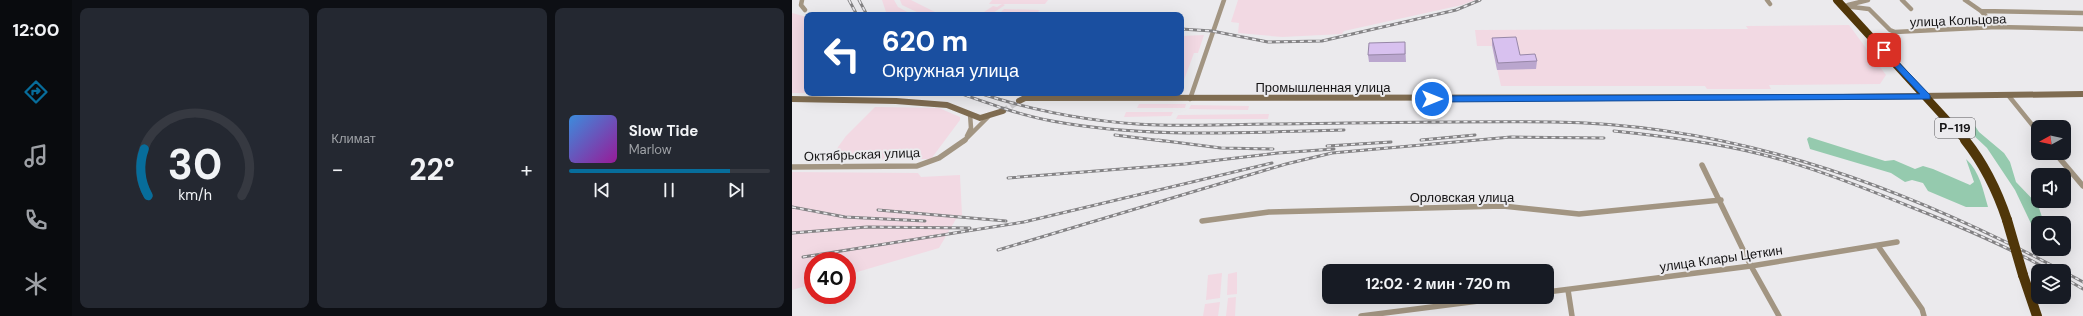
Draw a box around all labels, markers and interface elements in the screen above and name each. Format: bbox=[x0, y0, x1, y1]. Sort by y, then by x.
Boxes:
street label: улица Кольцова bbox=[1909, 10, 2007, 31]
text: 12:00 bbox=[13, 18, 59, 42]
text: 620 m bbox=[882, 23, 968, 60]
icon: left bbox=[816, 28, 868, 80]
pin bbox=[1867, 33, 1901, 67]
icon: arrive bbox=[1873, 39, 1895, 61]
text: Окружная улица bbox=[882, 59, 1019, 83]
icon: directions bbox=[22, 78, 50, 106]
position arrow bbox=[1411, 78, 1453, 120]
street label: Промышленная улица bbox=[1255, 79, 1391, 96]
road number: Р-119 bbox=[1935, 118, 1975, 138]
north arrow bbox=[2031, 120, 2071, 160]
map controls bbox=[2031, 120, 2071, 304]
text: Slow Tide bbox=[629, 121, 698, 141]
text: Климат bbox=[331, 130, 376, 147]
text: 30 bbox=[167, 138, 222, 192]
text: Marlow bbox=[629, 141, 672, 158]
icon: music bbox=[22, 142, 50, 170]
street label: Октябрьская улица bbox=[804, 144, 921, 165]
text: 22° bbox=[409, 150, 455, 189]
text: − bbox=[331, 155, 343, 184]
text: + bbox=[521, 155, 533, 184]
button: sound bbox=[2031, 168, 2071, 208]
icon: previous bbox=[591, 179, 613, 201]
icon: pause bbox=[658, 179, 680, 201]
icon: next bbox=[725, 179, 747, 201]
text: km/h bbox=[178, 186, 212, 204]
street label: Орловская улица bbox=[1410, 189, 1515, 206]
icon: phone bbox=[22, 206, 50, 234]
button: search bbox=[2031, 216, 2071, 256]
street label: улица Клары Цеткин bbox=[1658, 241, 1784, 276]
speed limit sign: 40 bbox=[804, 252, 856, 304]
button: layers bbox=[2031, 264, 2071, 304]
icon: climate bbox=[22, 270, 50, 298]
text: 12:02 · 2 мин · 720 m bbox=[1366, 274, 1510, 294]

